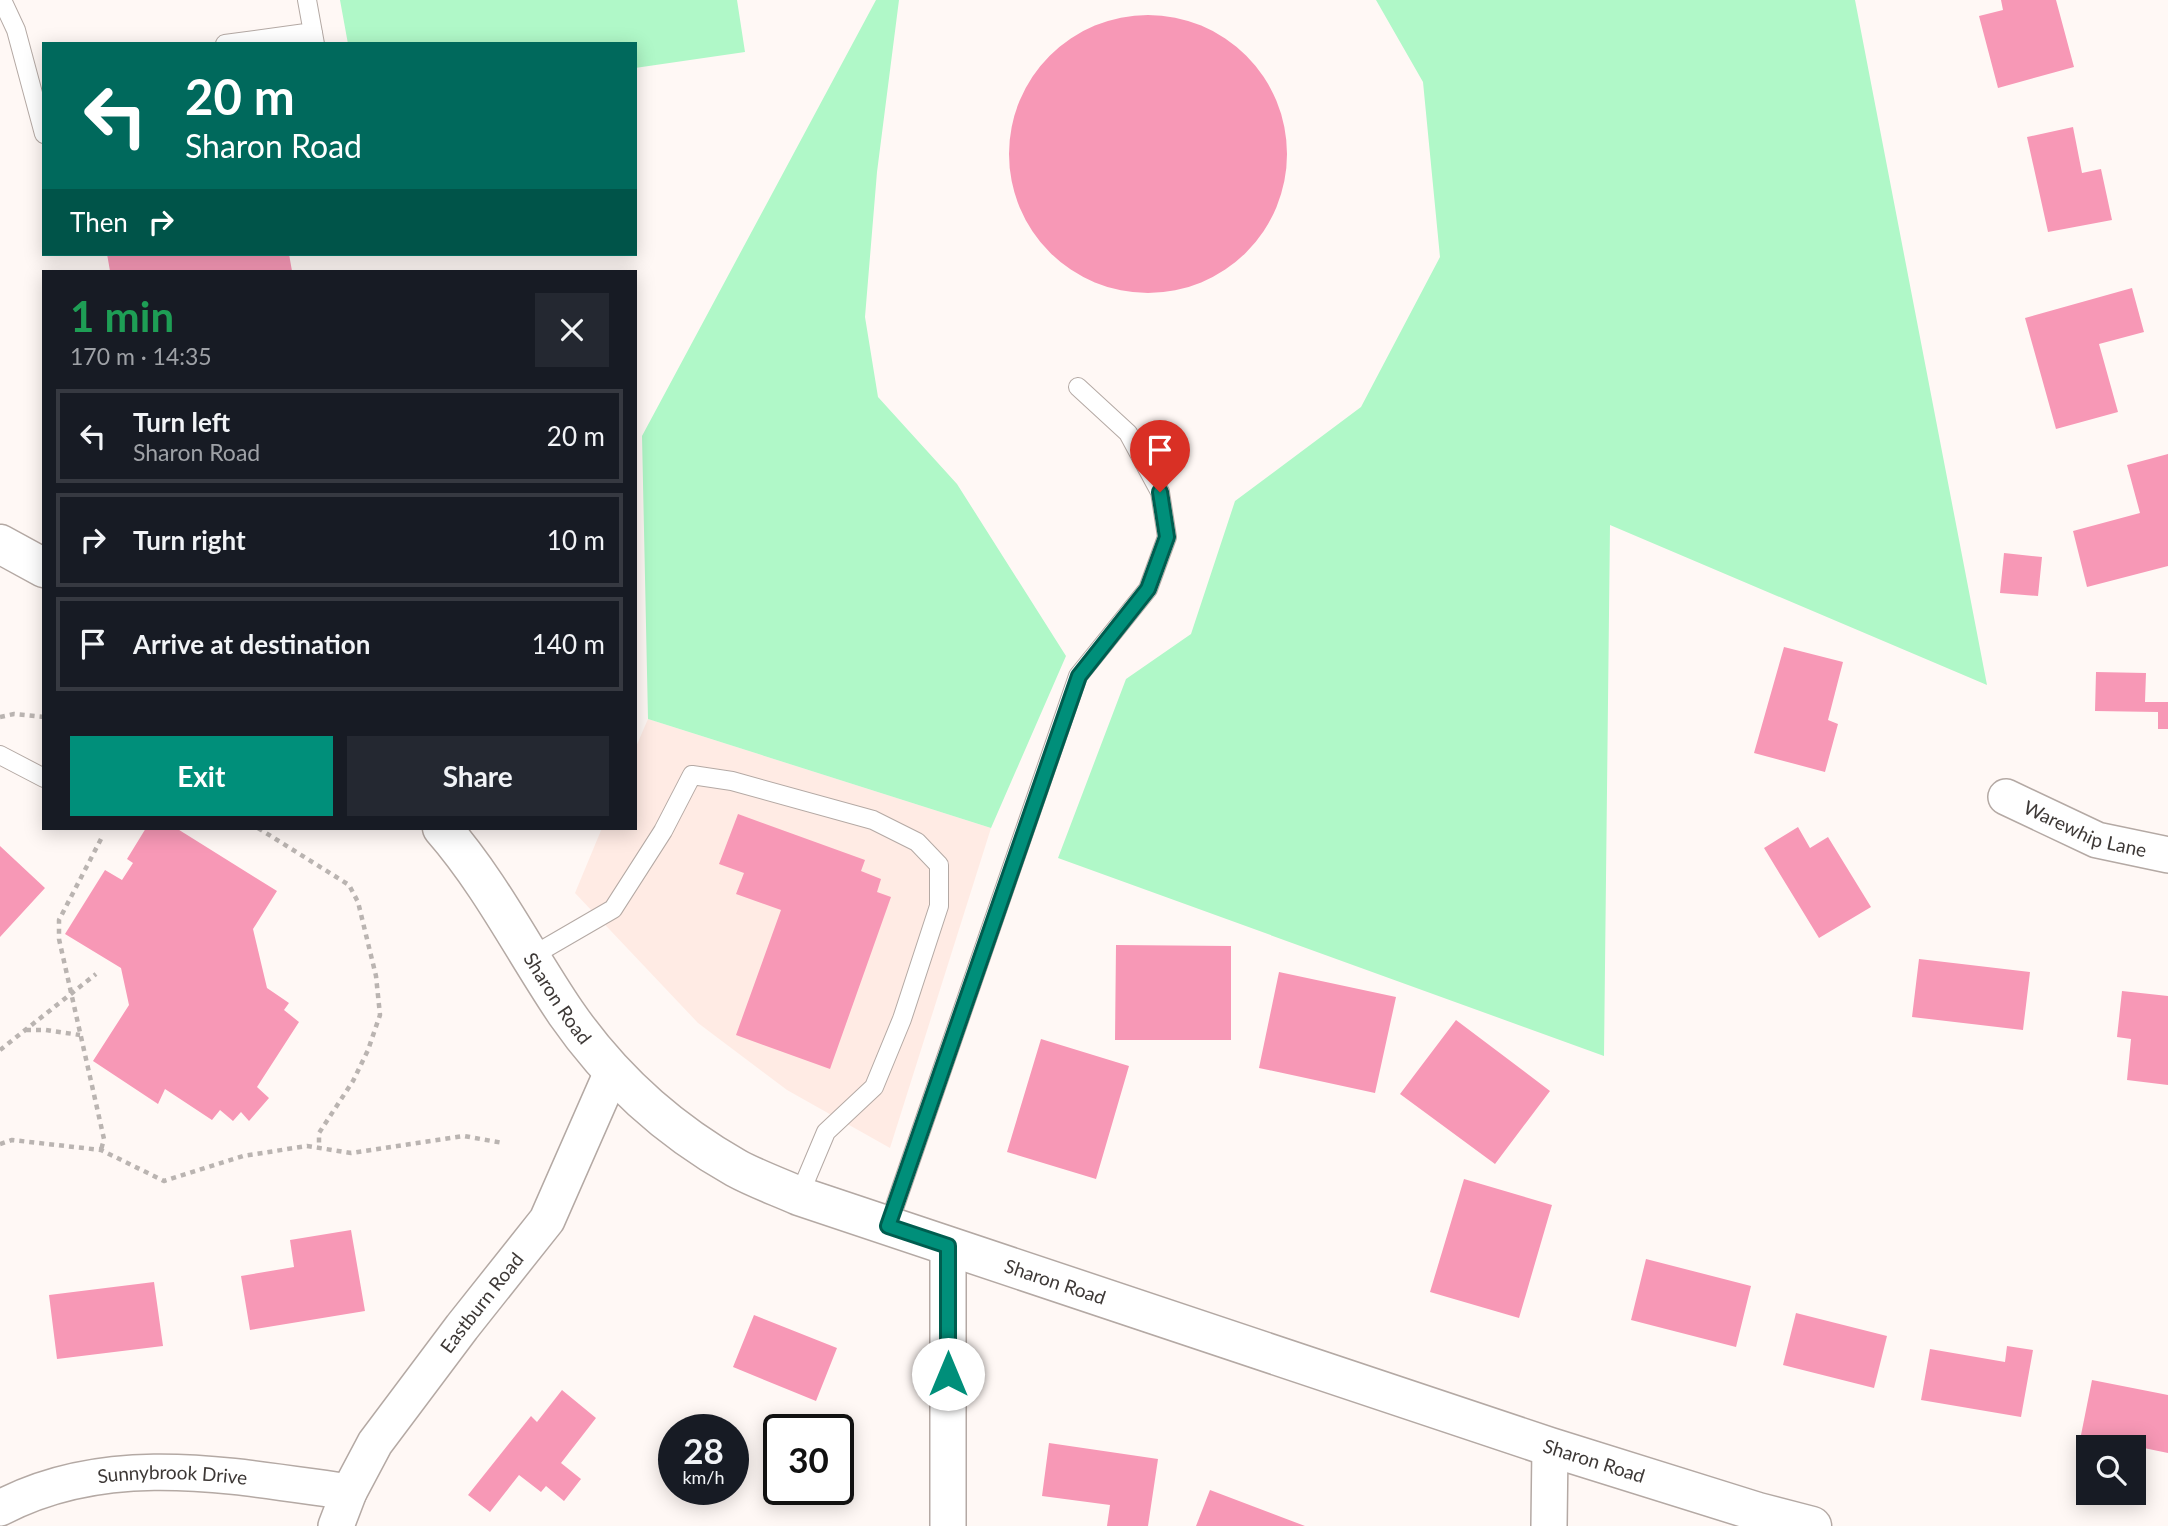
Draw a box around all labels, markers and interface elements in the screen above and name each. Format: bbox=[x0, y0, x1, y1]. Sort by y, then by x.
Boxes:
text: 20 m bbox=[185, 67, 295, 125]
icon: left bbox=[70, 70, 161, 161]
text: Sharon Road bbox=[185, 126, 362, 165]
icon: right bbox=[142, 203, 180, 241]
text: Then bbox=[70, 206, 128, 238]
text: 1 min bbox=[70, 291, 174, 341]
button: close bbox=[535, 293, 609, 367]
text: 170 m · 14:35 bbox=[70, 342, 212, 370]
text: Turn left bbox=[133, 406, 230, 438]
icon: left bbox=[74, 417, 112, 455]
text: 20 m bbox=[547, 420, 605, 452]
pin bbox=[1130, 420, 1190, 492]
icon: arrive bbox=[1141, 431, 1179, 469]
text: Sharon Road bbox=[133, 438, 260, 466]
icon: right bbox=[74, 521, 112, 559]
text: Turn right bbox=[133, 524, 246, 556]
text: 10 m bbox=[547, 524, 605, 556]
icon: arrive bbox=[74, 625, 112, 663]
text: Arrive at destination bbox=[133, 628, 370, 660]
text: 140 m bbox=[532, 628, 605, 660]
button: Exit bbox=[70, 736, 333, 816]
button: Share bbox=[347, 736, 609, 816]
street label: Warewhip Lane bbox=[2020, 795, 2149, 861]
street label: Sharon Road bbox=[519, 948, 597, 1048]
street label: Eastburn Road bbox=[435, 1248, 528, 1357]
street label: Sharon Road bbox=[1002, 1254, 1109, 1309]
position arrow bbox=[911, 1337, 985, 1411]
speed limit sign: 30 bbox=[763, 1414, 854, 1505]
text: 28 bbox=[683, 1429, 724, 1471]
street label: Sharon Road bbox=[1540, 1434, 1648, 1487]
map controls bbox=[2076, 1435, 2146, 1505]
button: search bbox=[2076, 1435, 2146, 1505]
street label: Sunnybrook Drive bbox=[96, 1460, 249, 1489]
text: km/h bbox=[682, 1466, 725, 1488]

